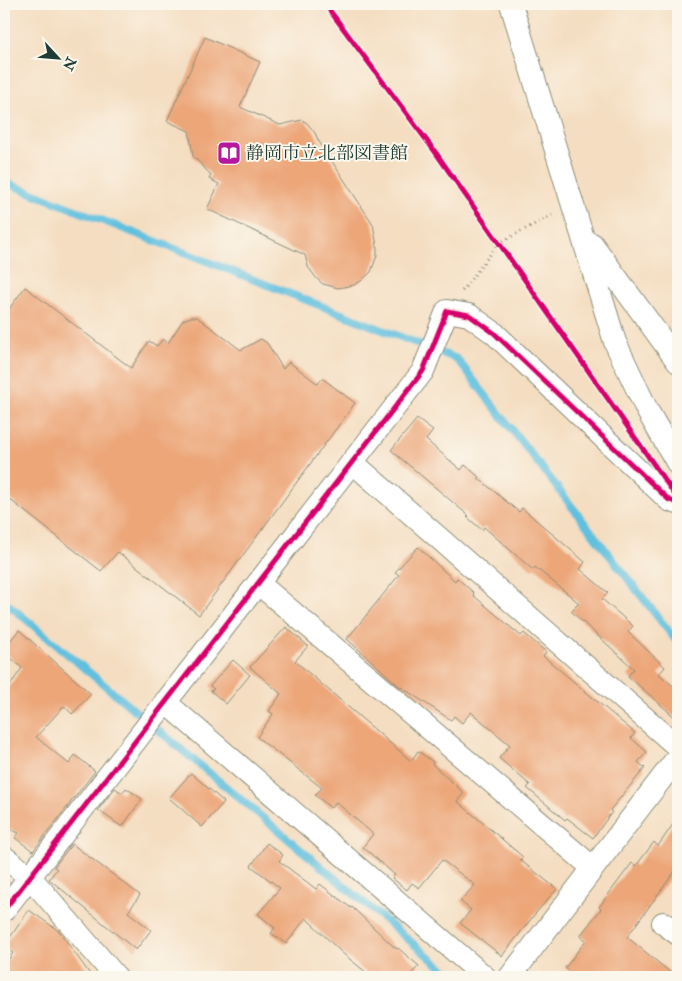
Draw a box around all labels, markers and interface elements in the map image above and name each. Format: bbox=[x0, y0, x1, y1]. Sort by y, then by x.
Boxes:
north arrow bbox=[32, 32, 82, 82]
text: N bbox=[59, 53, 80, 73]
library icon: 静岡市立北部図書館 bbox=[216, 140, 242, 166]
place label: 静岡市立北部図書館 bbox=[246, 142, 408, 165]

